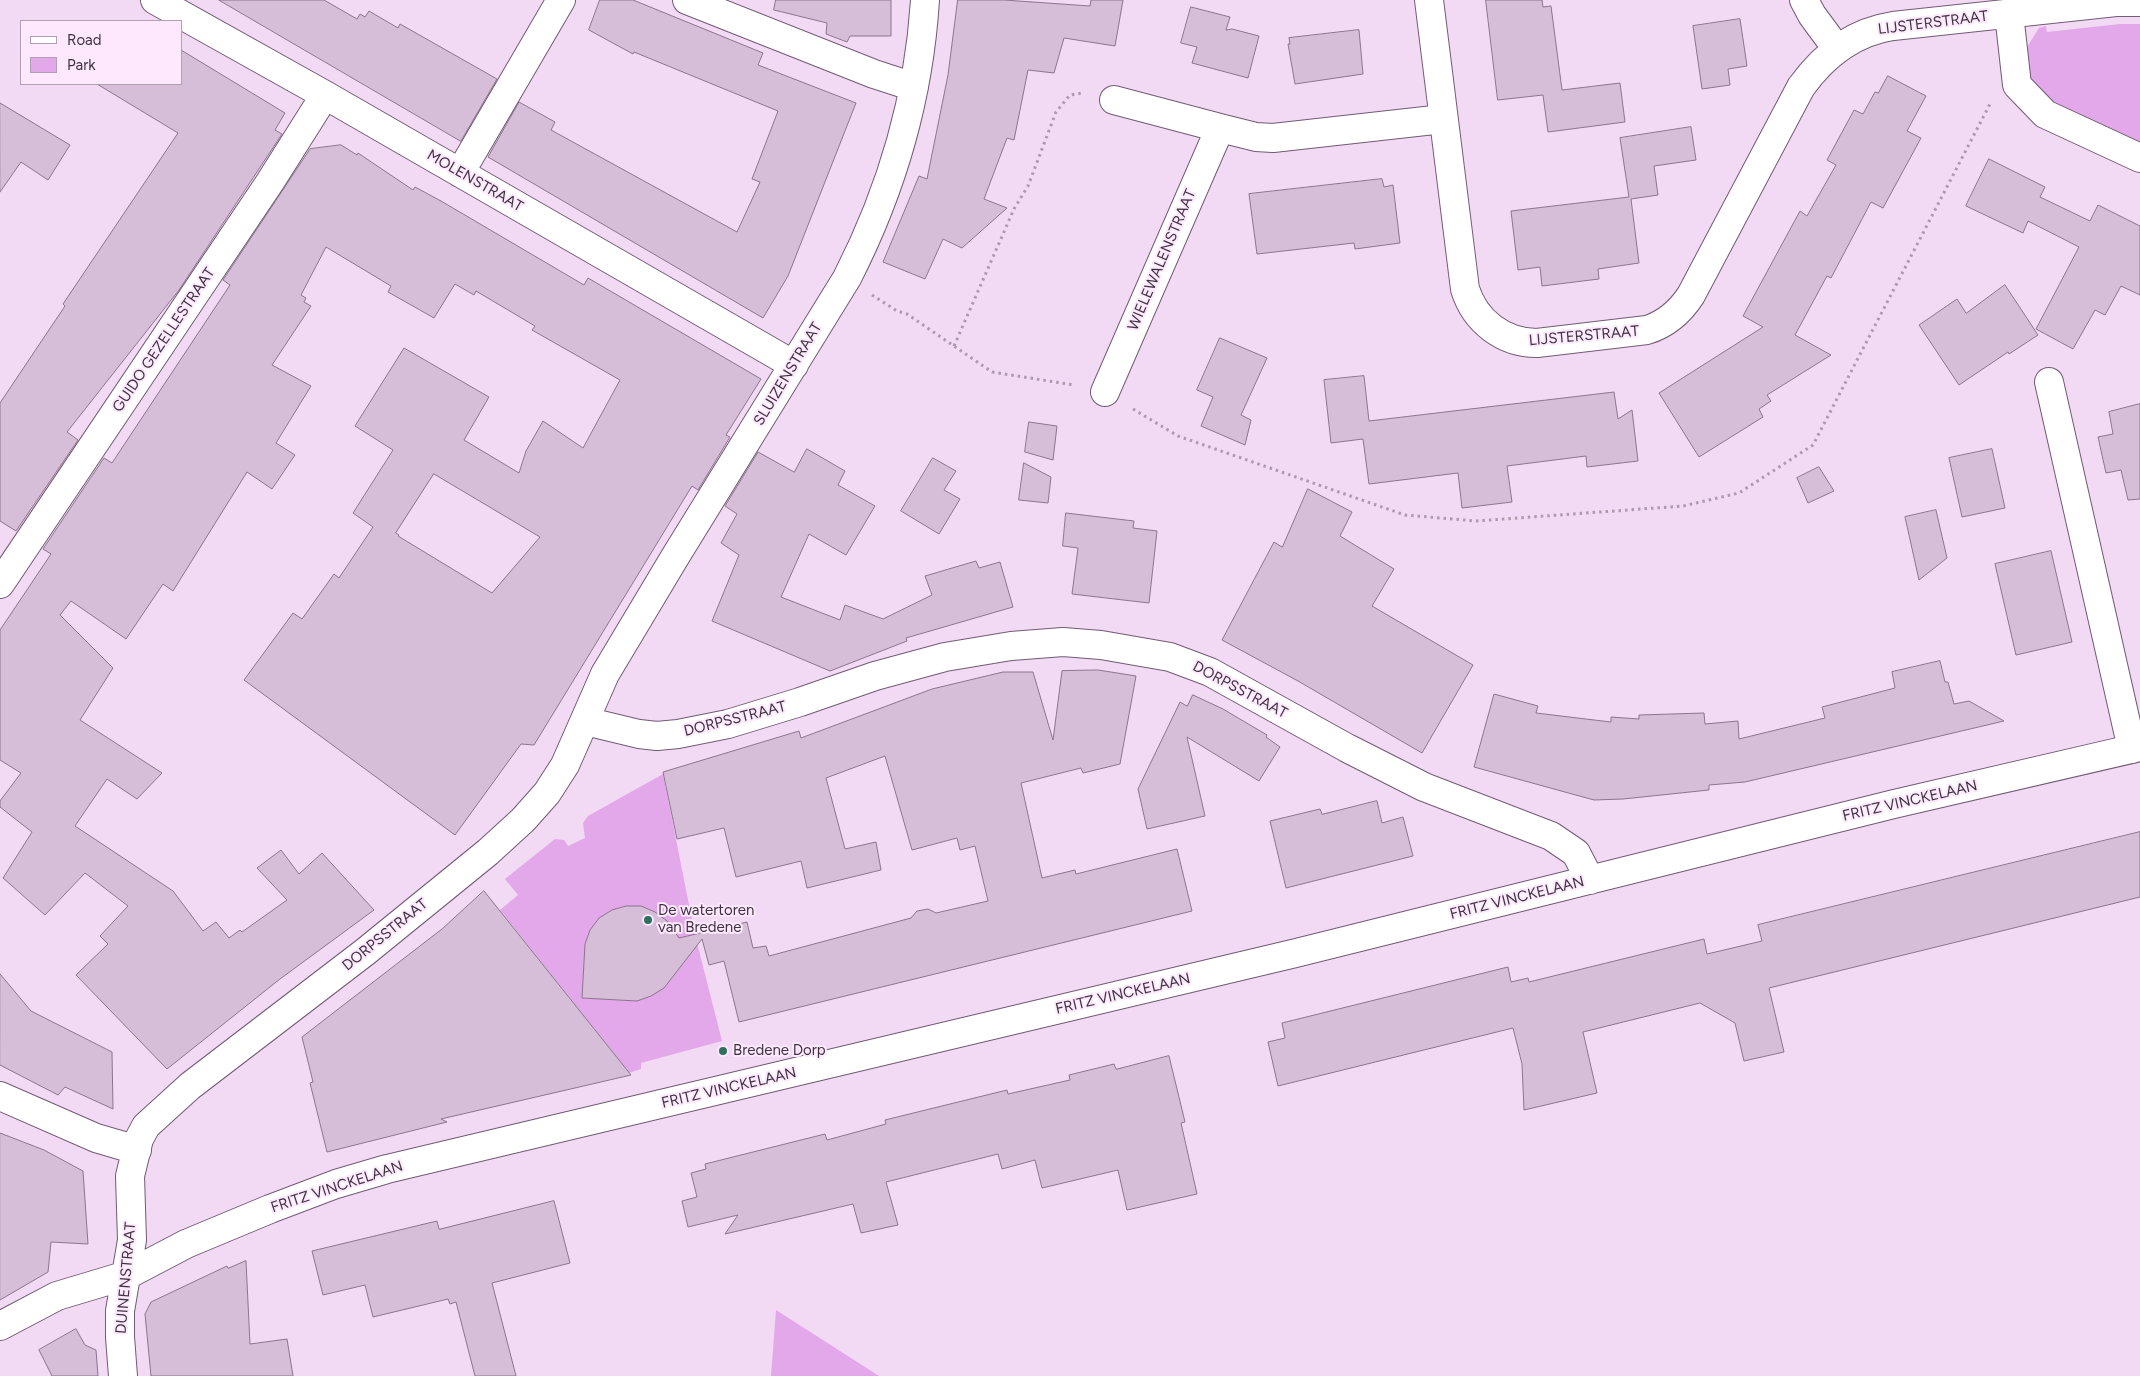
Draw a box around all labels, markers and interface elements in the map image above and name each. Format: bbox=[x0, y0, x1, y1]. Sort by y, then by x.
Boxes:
street label: LIJSTERSTRAAT bbox=[1877, 7, 1989, 39]
legend bbox=[20, 20, 182, 85]
text: Road bbox=[67, 31, 102, 49]
text: Park bbox=[67, 56, 96, 74]
street label: MOLENSTRAAT bbox=[424, 146, 526, 216]
street label: WIELEWALENSTRAAT bbox=[1124, 187, 1200, 333]
street label: GUIDO GEZELLESTRAAT bbox=[109, 264, 219, 416]
street label: SLUIZENSTRAAT bbox=[750, 319, 826, 429]
street label: LIJSTERSTRAAT bbox=[1528, 322, 1640, 350]
street label: DORPSSTRAAT bbox=[1190, 658, 1290, 722]
street label: DORPSSTRAAT bbox=[682, 698, 788, 740]
street label: FRITZ VINCKELAAN bbox=[1841, 777, 1979, 825]
street label: FRITZ VINCKELAAN bbox=[1448, 873, 1586, 923]
street label: DORPSSTRAAT bbox=[339, 895, 431, 975]
place label: De watertoren van Bredene bbox=[658, 902, 754, 937]
marker: De watertoren van Bredene bbox=[642, 914, 654, 926]
street label: FRITZ VINCKELAAN bbox=[1054, 970, 1192, 1018]
place label: Bredene Dorp bbox=[733, 1042, 826, 1060]
marker: Bredene Dorp bbox=[717, 1045, 729, 1057]
street label: FRITZ VINCKELAAN bbox=[660, 1064, 798, 1112]
street label: FRITZ VINCKELAAN bbox=[269, 1157, 405, 1217]
street label: DUINENSTRAAT bbox=[112, 1221, 140, 1335]

